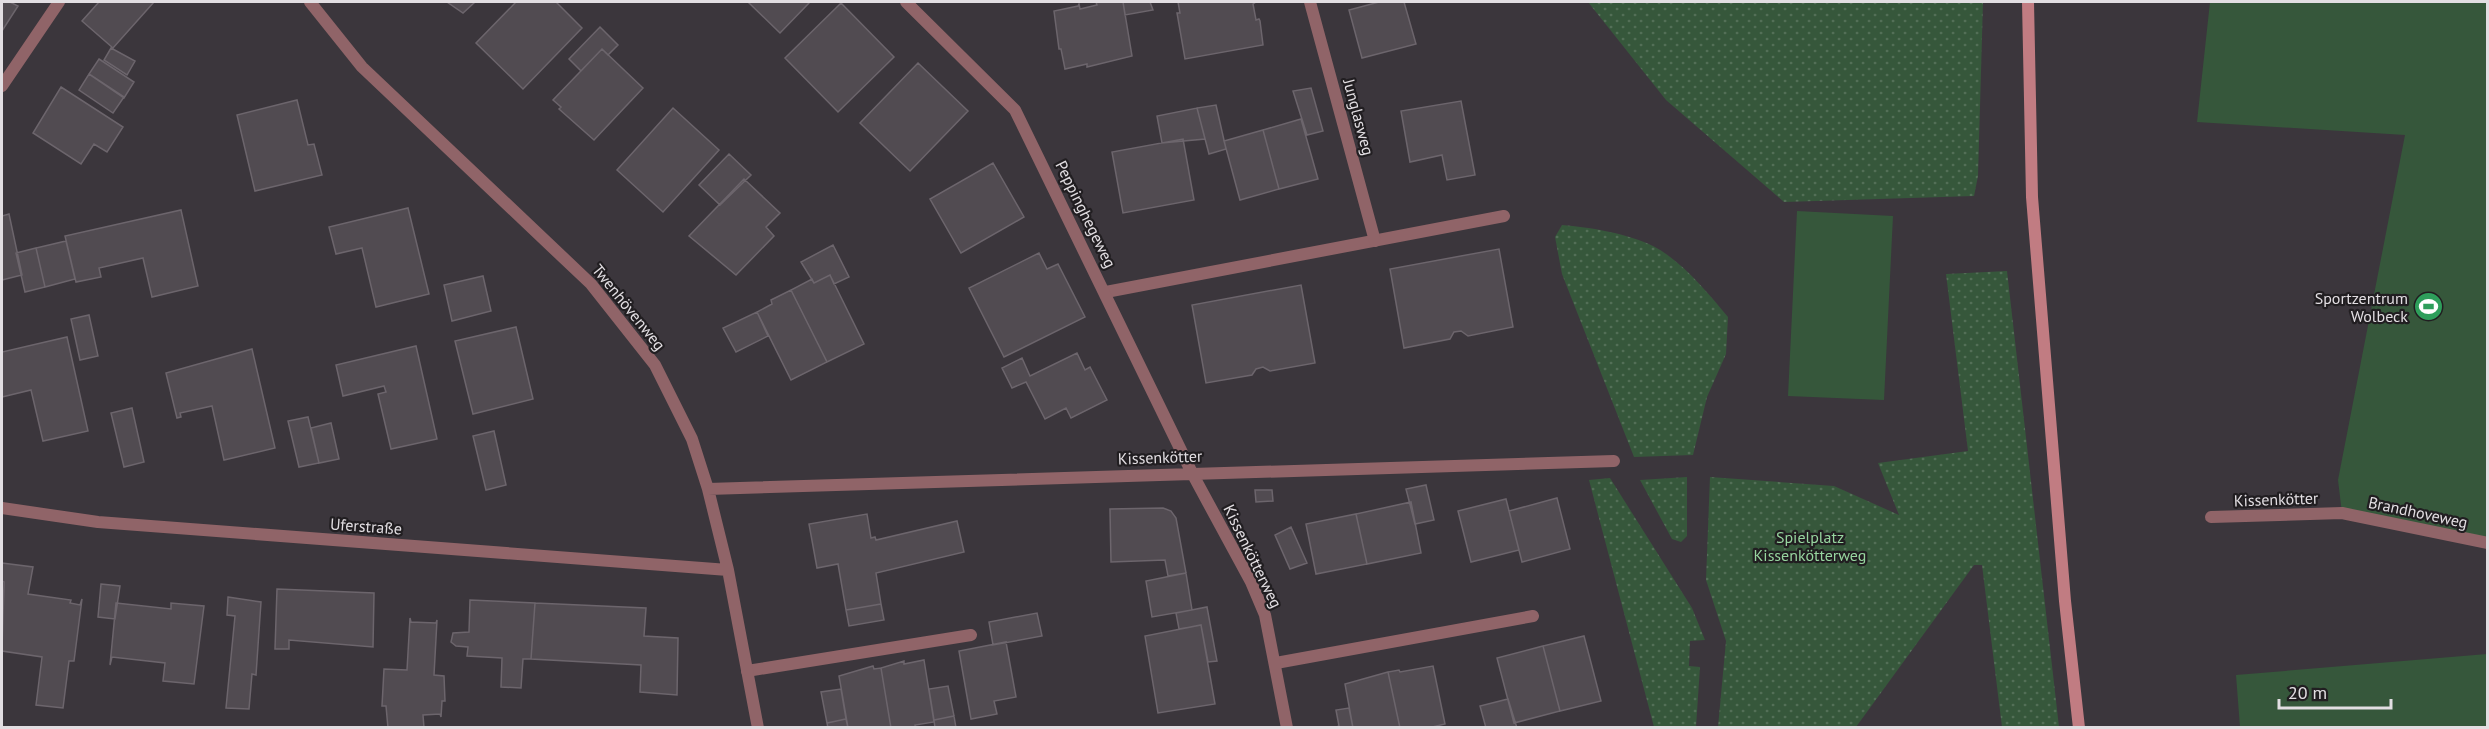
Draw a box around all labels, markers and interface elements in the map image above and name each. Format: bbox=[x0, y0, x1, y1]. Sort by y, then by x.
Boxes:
street label: Junglasweg bbox=[1339, 76, 1379, 157]
street label: Peppinghegeweg bbox=[1051, 157, 1121, 271]
street label: Twenhövenweg bbox=[588, 260, 670, 354]
place label: Sportzentrum Wolbeck bbox=[2315, 288, 2408, 326]
sports icon: Sportzentrum Wolbeck bbox=[2413, 291, 2445, 323]
street label: Kissenkötter bbox=[1117, 446, 1203, 468]
street label: Kissenkötter bbox=[2233, 488, 2319, 510]
street label: Brandhoveweg bbox=[2367, 492, 2469, 532]
street label: Kissenkötterweg bbox=[1219, 501, 1287, 611]
street label: Uferstraße bbox=[329, 514, 403, 538]
park label: Spielplatz Kissenkötterweg bbox=[1754, 527, 1866, 565]
scale bar bbox=[2279, 672, 2392, 710]
text: 20 m bbox=[2288, 681, 2327, 704]

